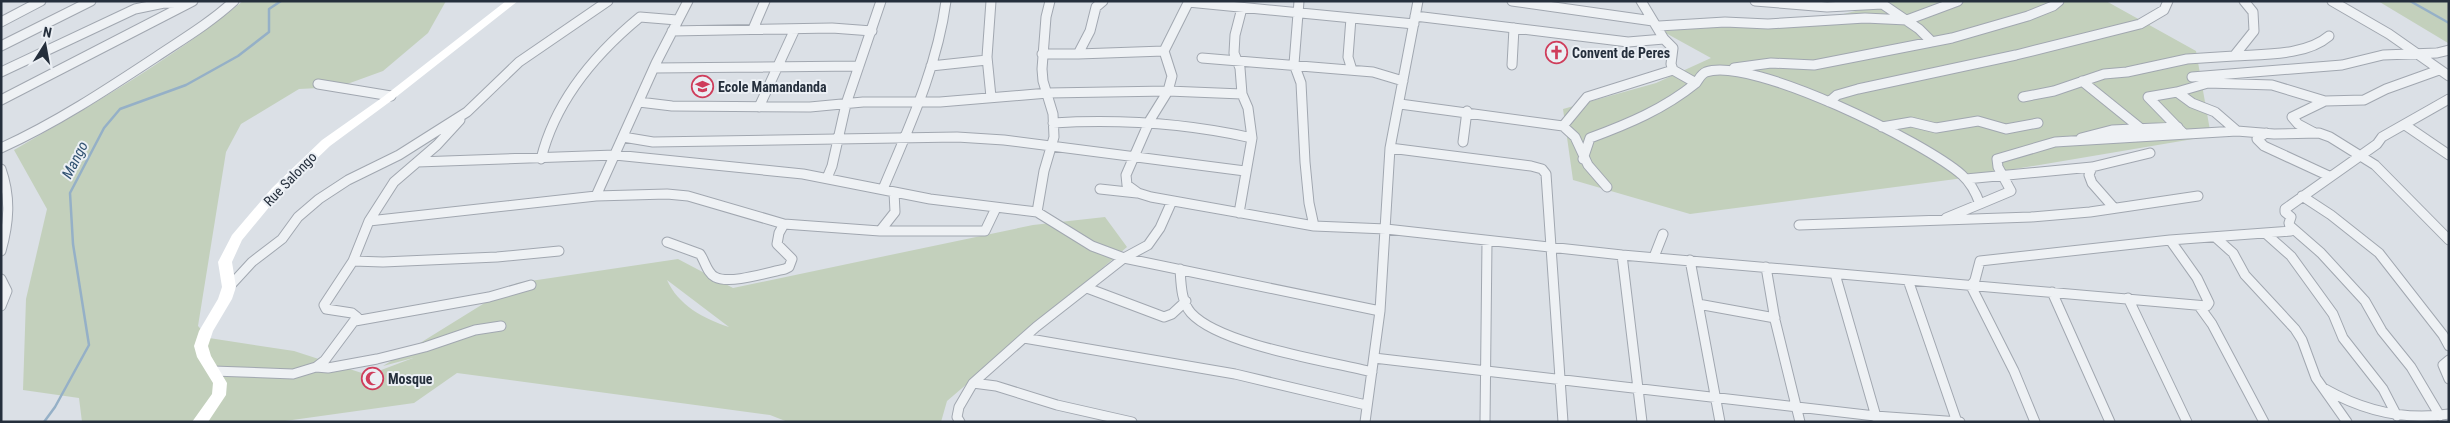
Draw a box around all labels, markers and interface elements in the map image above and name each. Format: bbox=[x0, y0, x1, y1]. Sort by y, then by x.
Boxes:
north arrow bbox=[20, 20, 70, 70]
text: N bbox=[42, 24, 53, 41]
church icon: Convent de Peres bbox=[1544, 41, 1568, 65]
place label: Convent de Peres bbox=[1572, 45, 1670, 61]
school or university icon: Ecole Mamandanda bbox=[690, 75, 714, 99]
place label: Ecole Mamandanda bbox=[718, 79, 827, 95]
water label: Mango bbox=[58, 138, 92, 182]
street label: Rue Salongo bbox=[260, 149, 320, 209]
mosque icon: Mosque bbox=[360, 367, 384, 391]
place label: Mosque bbox=[388, 371, 433, 387]

